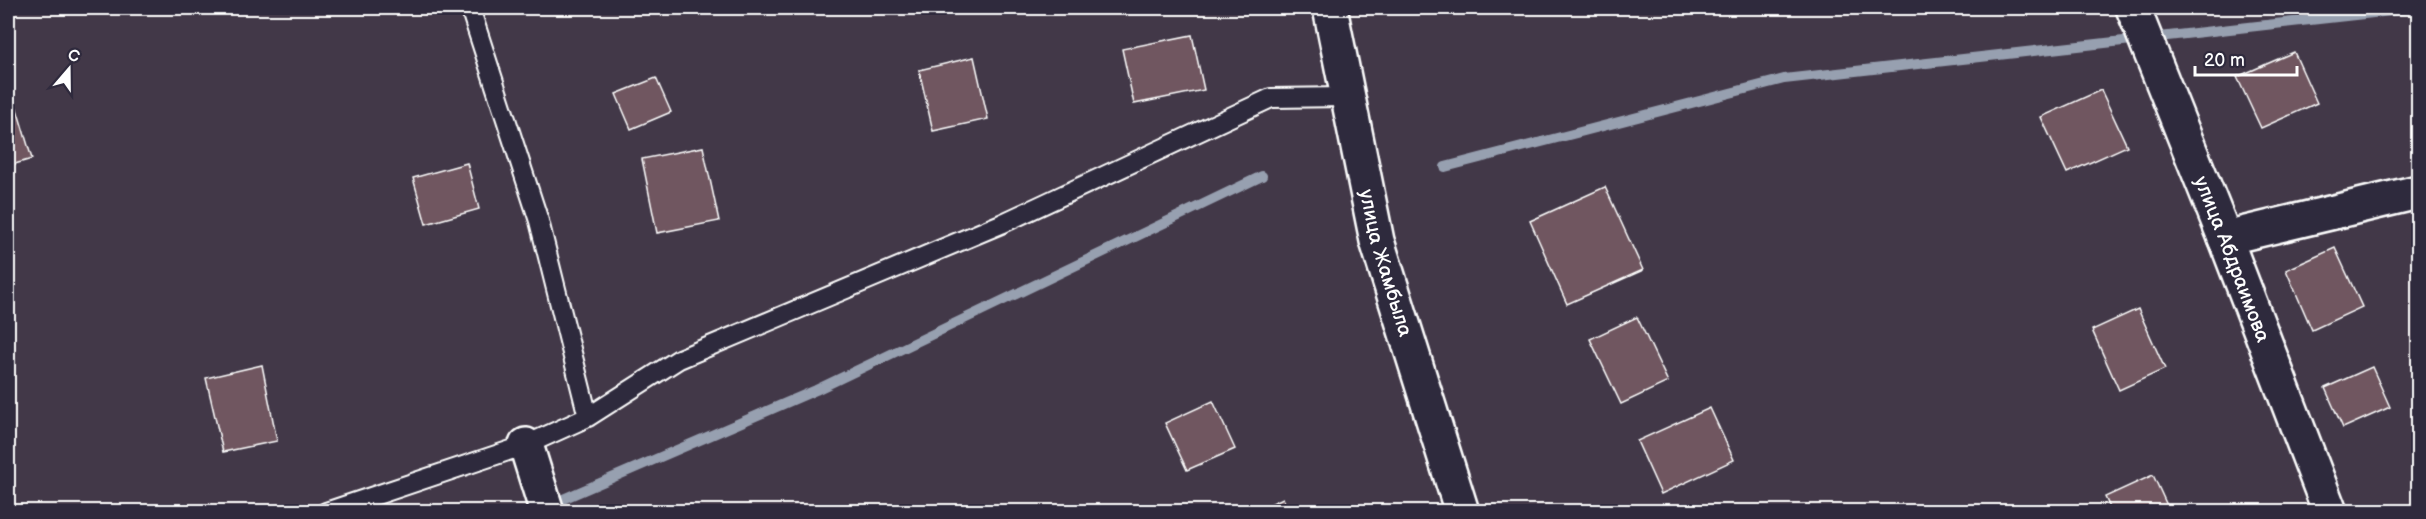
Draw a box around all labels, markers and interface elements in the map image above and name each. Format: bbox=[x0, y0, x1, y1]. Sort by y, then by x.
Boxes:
north arrow bbox=[39, 39, 99, 99]
scale bar bbox=[2195, 39, 2297, 77]
text: С bbox=[65, 45, 82, 67]
text: 20 m bbox=[2204, 50, 2245, 71]
street label: улица Абдраимова bbox=[2188, 173, 2275, 346]
street label: улица Жамбыла bbox=[1354, 187, 1417, 340]

